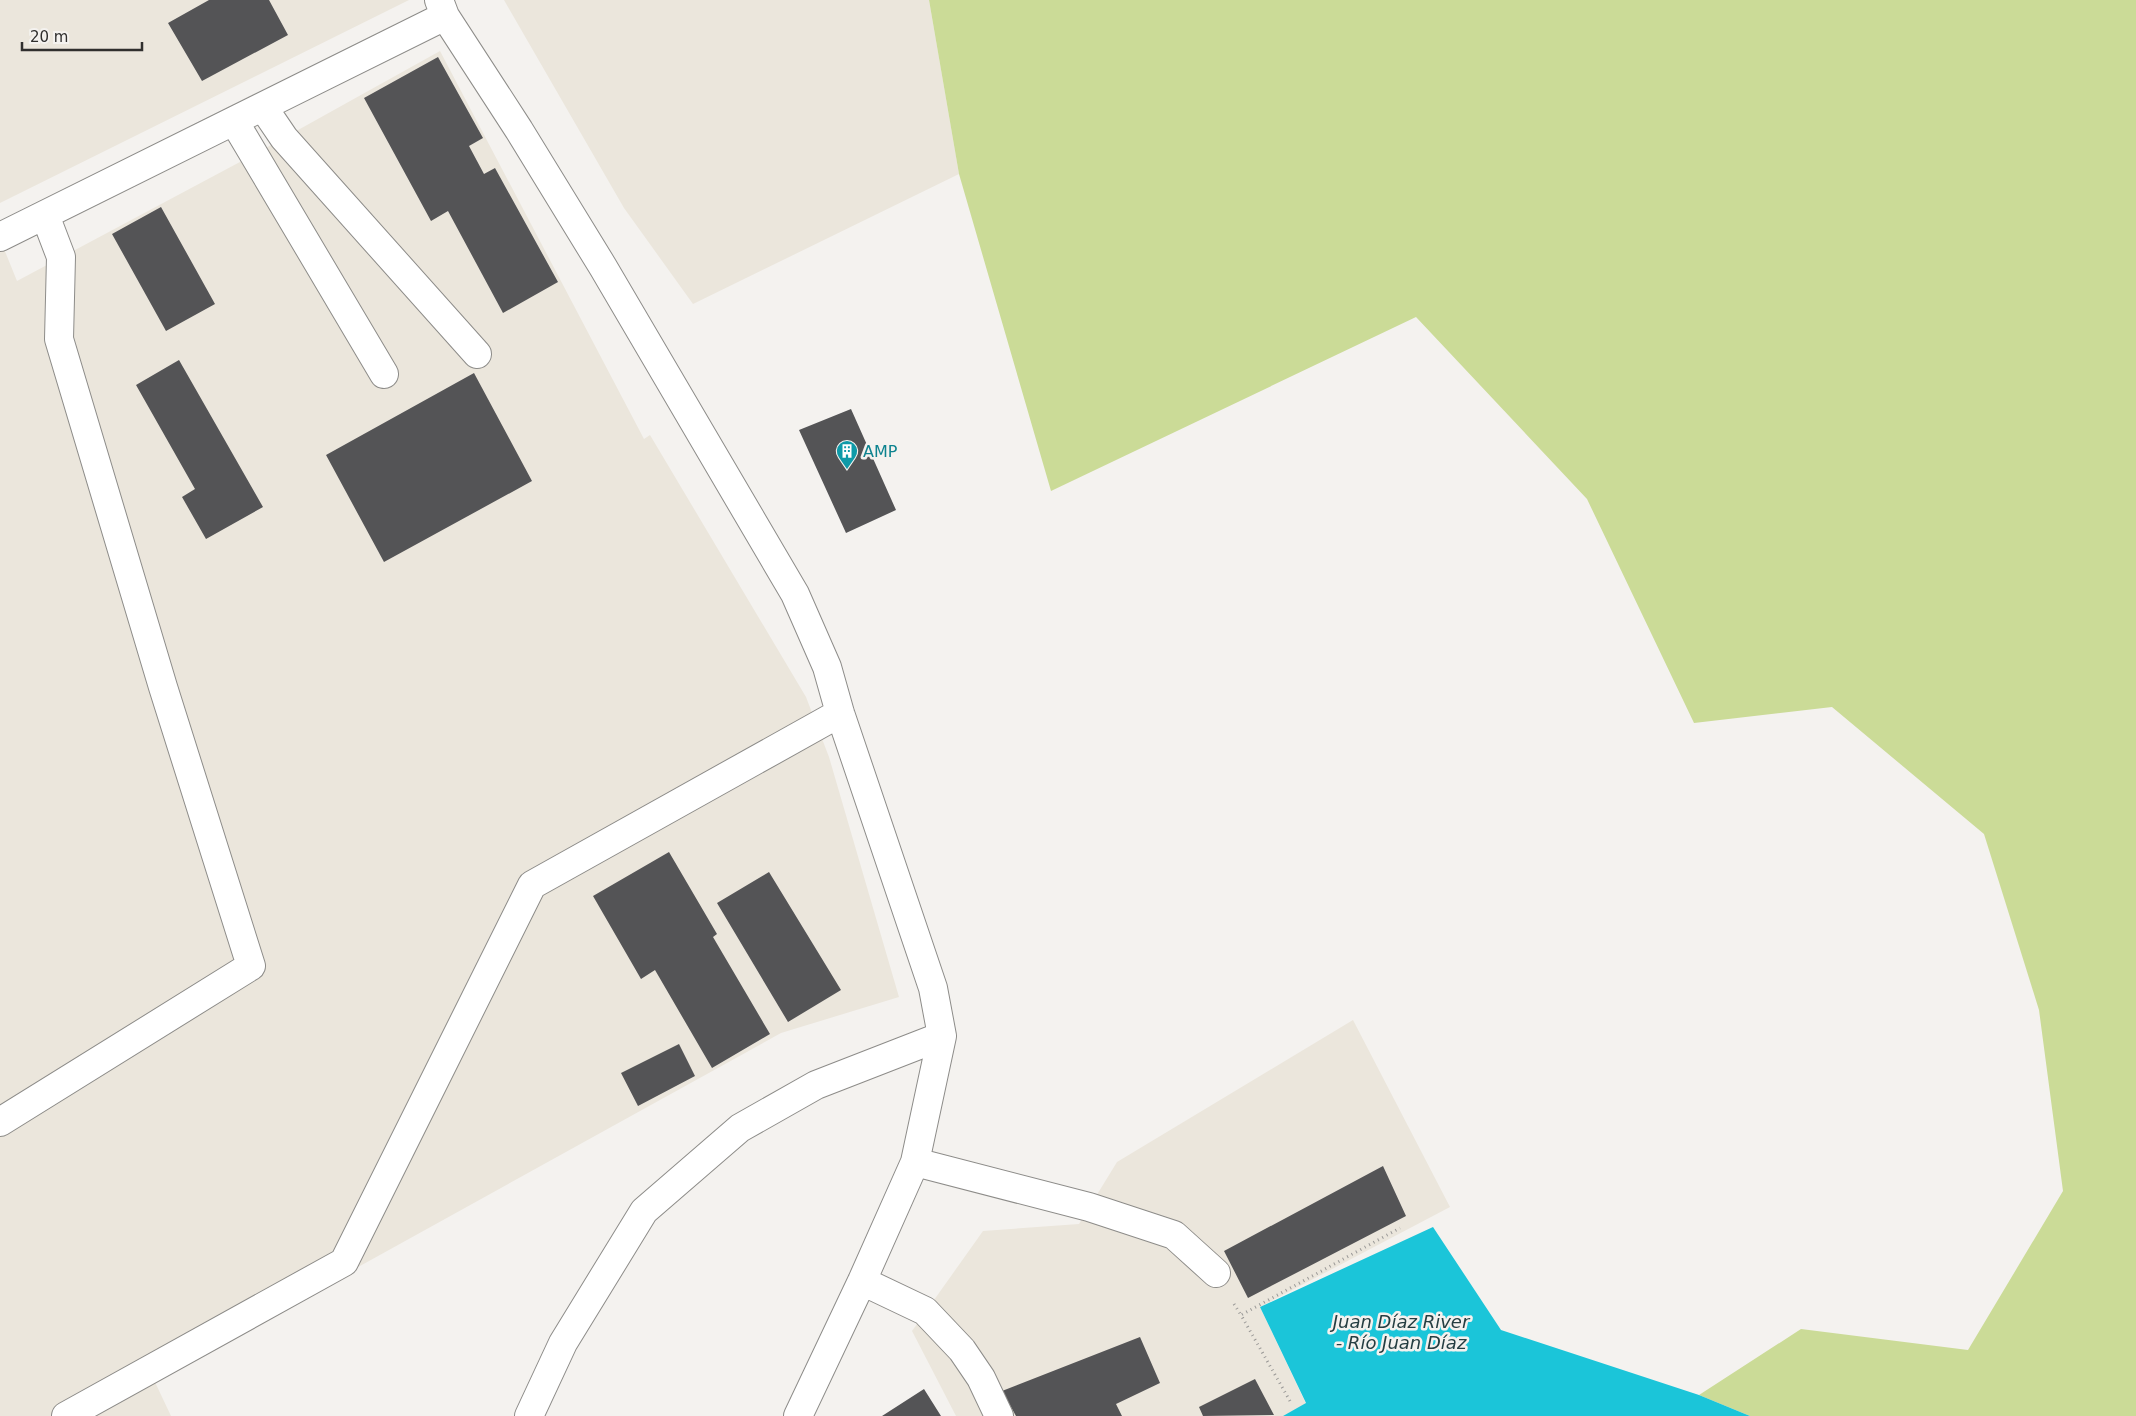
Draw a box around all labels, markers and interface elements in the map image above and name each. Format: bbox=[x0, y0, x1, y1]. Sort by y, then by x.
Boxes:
scale bar bbox=[22, 20, 142, 52]
text: 20 m bbox=[30, 28, 68, 46]
building icon: AMP bbox=[835, 439, 859, 470]
place label: AMP bbox=[863, 442, 898, 461]
water label: Juan Díaz River - Río Juan Díaz bbox=[1330, 1311, 1471, 1353]

